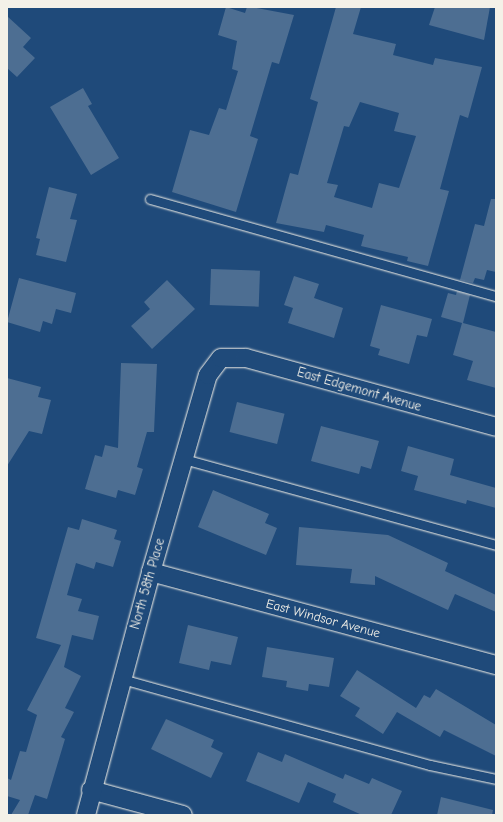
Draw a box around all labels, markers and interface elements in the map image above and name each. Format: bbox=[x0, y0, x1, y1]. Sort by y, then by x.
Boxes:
street label: East Edgemont Avenue bbox=[295, 365, 423, 415]
street label: North 58th Place bbox=[128, 537, 168, 631]
street label: East Windsor Avenue bbox=[264, 596, 382, 642]

